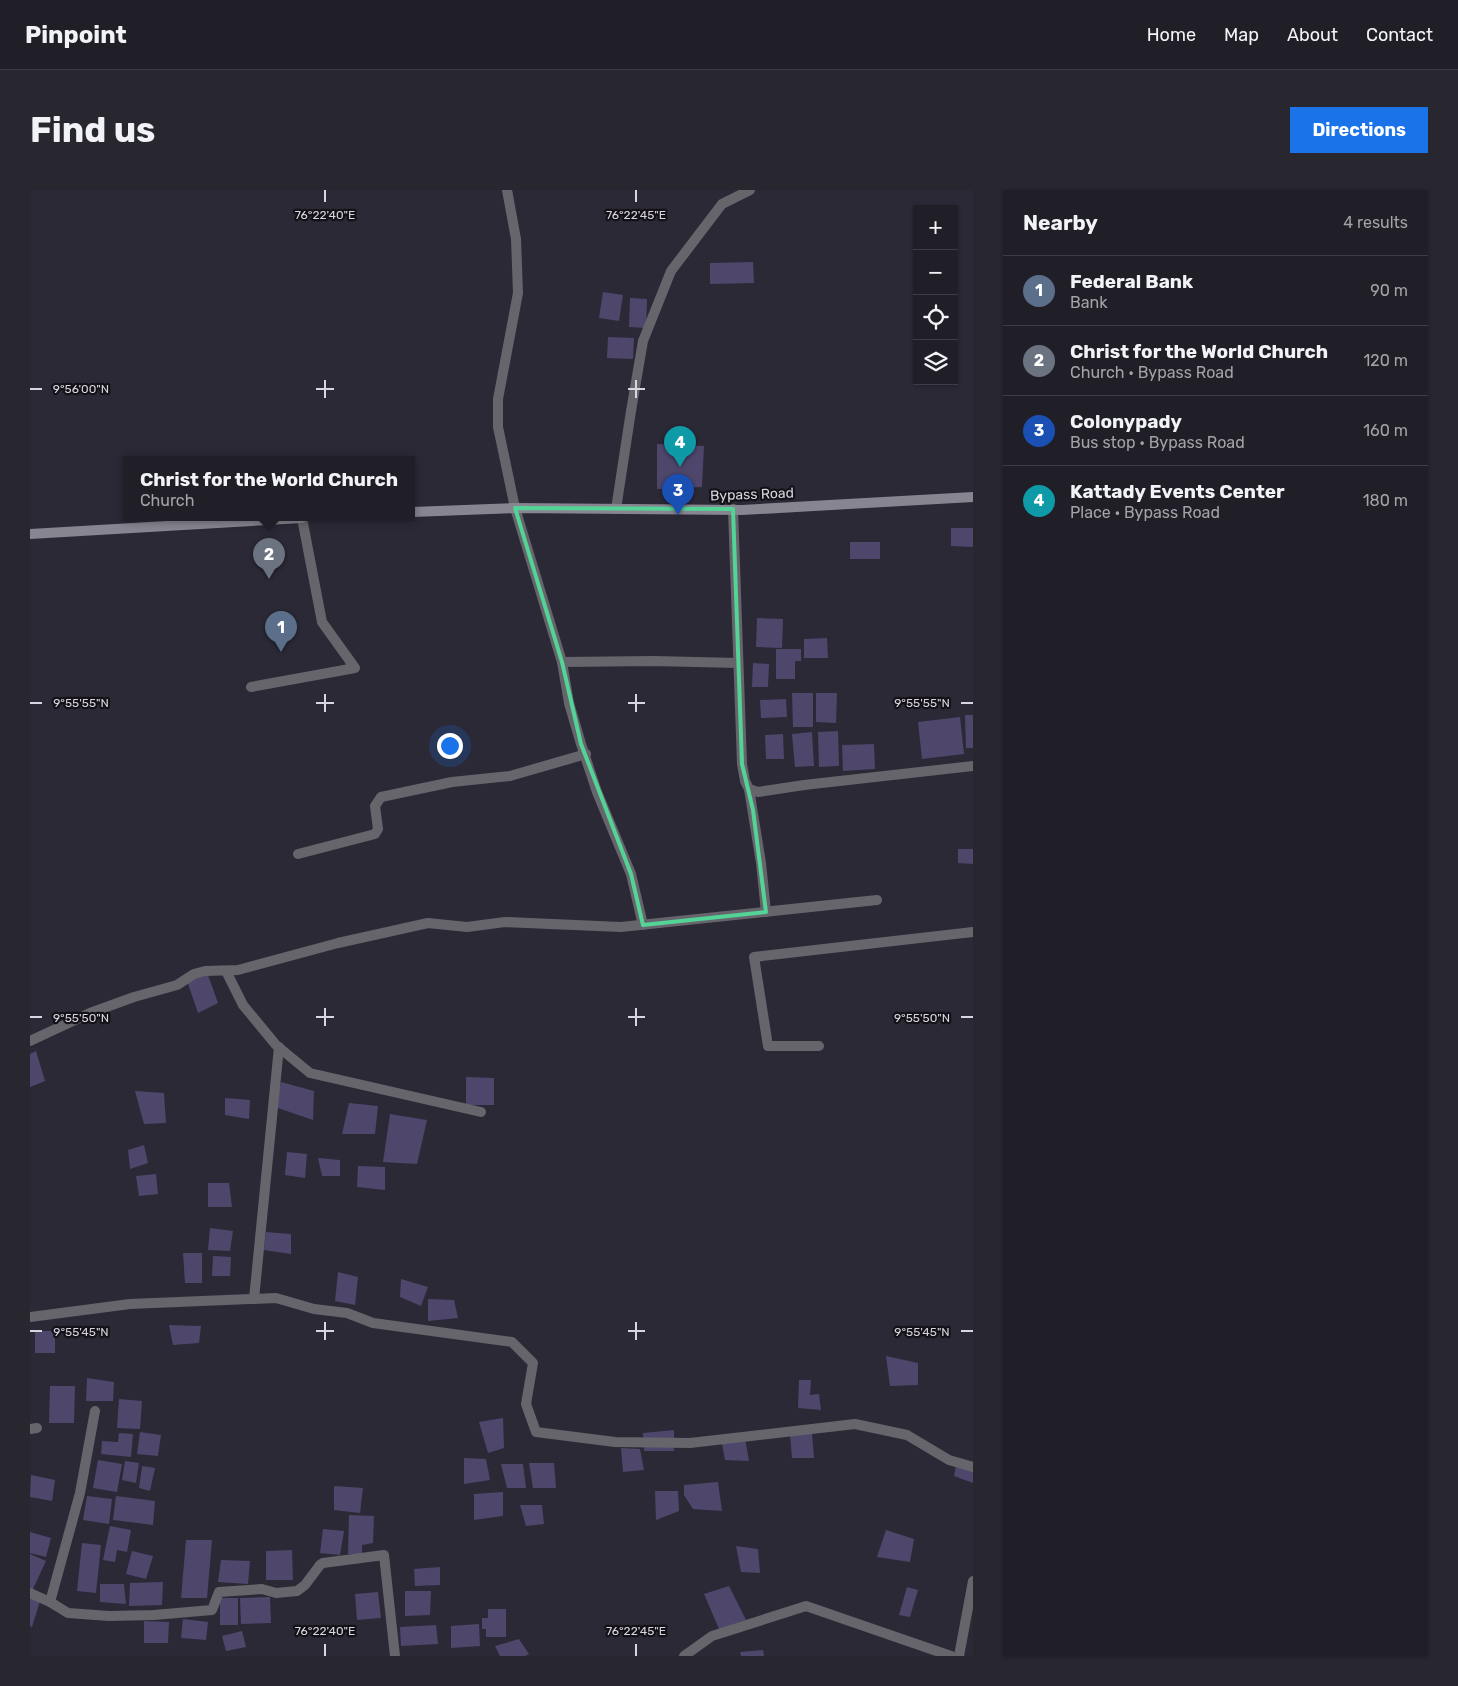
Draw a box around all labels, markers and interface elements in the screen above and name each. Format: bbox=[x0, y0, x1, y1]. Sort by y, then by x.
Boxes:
text: Pinpoint bbox=[25, 21, 127, 49]
text: Home bbox=[1147, 24, 1196, 46]
text: Map bbox=[1224, 24, 1259, 46]
text: About bbox=[1287, 24, 1338, 46]
text: Contact bbox=[1366, 24, 1433, 46]
button: Directions bbox=[1290, 107, 1428, 153]
text: Find us bbox=[30, 109, 155, 151]
map controls bbox=[913, 205, 958, 385]
button: + bbox=[913, 205, 958, 250]
text: 76°22'40"E bbox=[295, 208, 355, 222]
text: 76°22'45"E bbox=[606, 208, 666, 222]
text: Nearby bbox=[1023, 210, 1098, 235]
text: 4 results bbox=[1343, 213, 1408, 232]
button: − bbox=[913, 250, 958, 295]
text: Federal Bank bbox=[1070, 270, 1193, 293]
text: 1 bbox=[1035, 281, 1043, 300]
text: 90 m bbox=[1370, 281, 1408, 300]
text: Bank bbox=[1070, 293, 1107, 312]
button: locate bbox=[913, 295, 958, 340]
button: layers bbox=[913, 340, 958, 385]
text: Christ for the World Church bbox=[1070, 340, 1328, 363]
text: 2 bbox=[1034, 351, 1044, 370]
text: 120 m bbox=[1363, 351, 1408, 370]
text: Church · Bypass Road bbox=[1070, 363, 1234, 382]
text: 9°56'00"N bbox=[53, 382, 109, 396]
text: Colonypady bbox=[1070, 410, 1182, 433]
text: 3 bbox=[1034, 421, 1044, 440]
text: 160 m bbox=[1363, 421, 1408, 440]
pin: 4 bbox=[664, 426, 696, 467]
text: Bus stop · Bypass Road bbox=[1070, 433, 1245, 452]
popup bbox=[123, 456, 415, 521]
text: Christ for the World Church bbox=[140, 468, 398, 491]
pin: 3 bbox=[662, 474, 694, 515]
text: Kattady Events Center bbox=[1070, 480, 1285, 503]
street label: Bypass Road bbox=[710, 485, 794, 504]
text: Church bbox=[140, 491, 194, 510]
text: 4 bbox=[1034, 491, 1044, 510]
text: 180 m bbox=[1363, 491, 1408, 510]
text: Place · Bypass Road bbox=[1070, 503, 1220, 522]
pin: 2 bbox=[253, 538, 285, 579]
pin: 1 bbox=[265, 611, 297, 652]
text: 9°55'55"N bbox=[53, 696, 109, 710]
text: 9°55'55"N bbox=[894, 696, 950, 710]
your location bbox=[437, 733, 463, 759]
text: 9°55'50"N bbox=[53, 1011, 109, 1025]
text: 9°55'50"N bbox=[894, 1011, 950, 1025]
text: 9°55'45"N bbox=[53, 1325, 109, 1339]
text: 9°55'45"N bbox=[894, 1325, 950, 1339]
text: 76°22'40"E bbox=[295, 1624, 355, 1638]
text: 76°22'45"E bbox=[606, 1624, 666, 1638]

